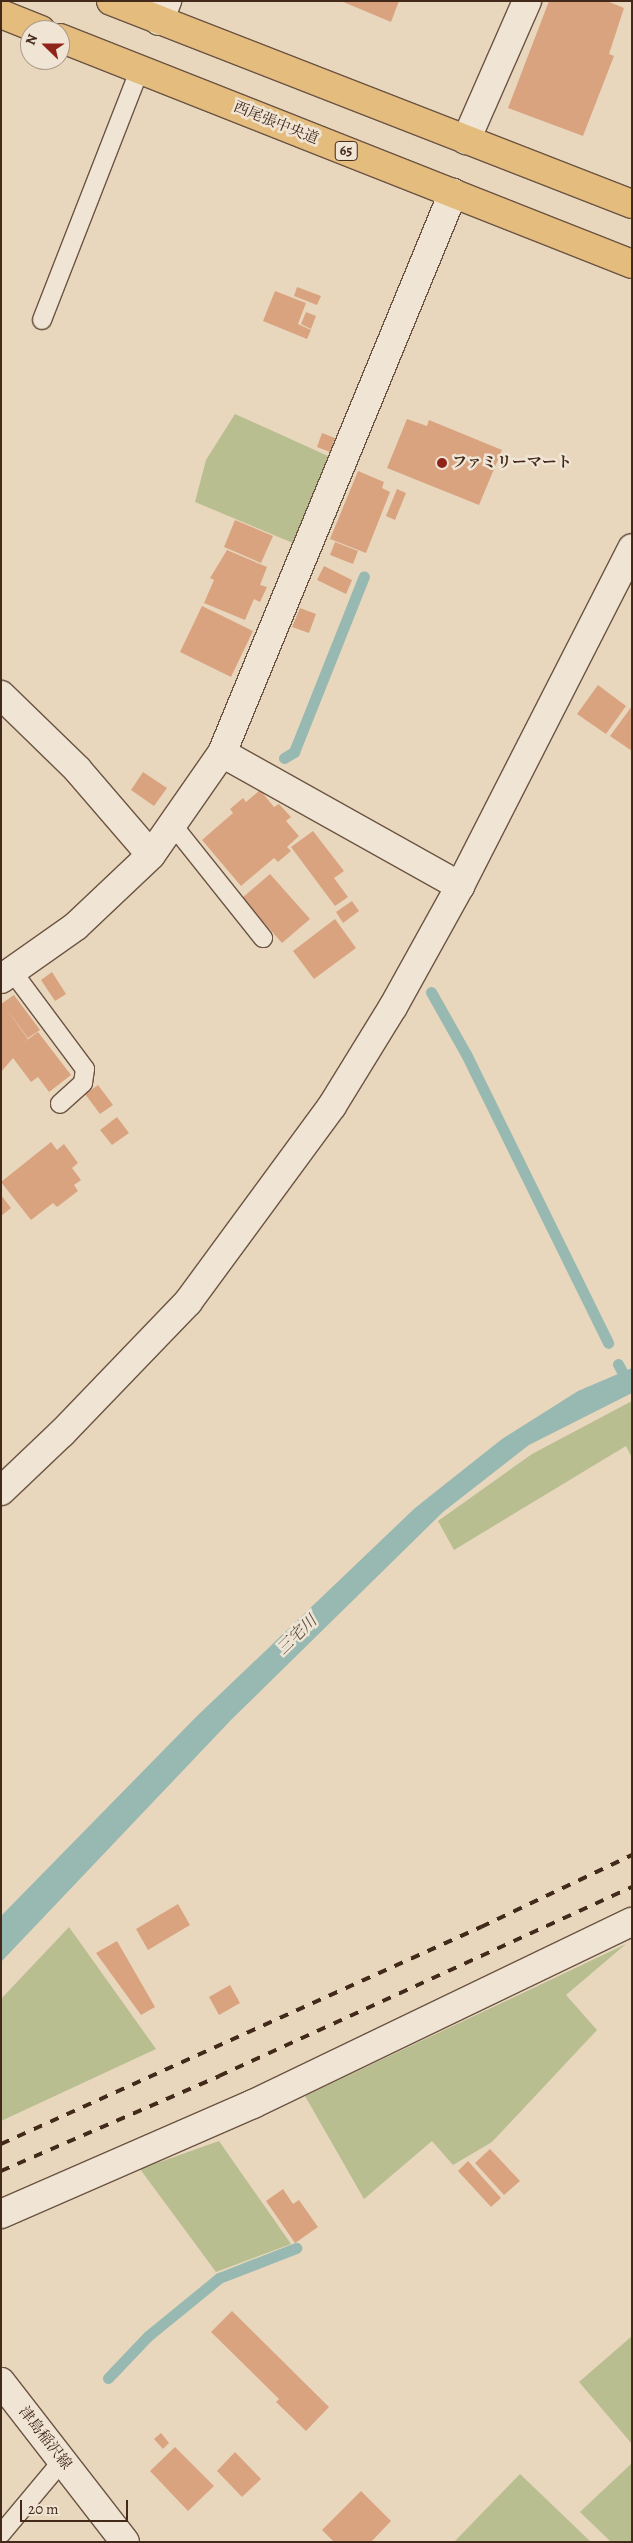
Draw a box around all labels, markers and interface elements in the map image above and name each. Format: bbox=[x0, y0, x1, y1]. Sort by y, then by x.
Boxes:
north arrow bbox=[20, 20, 70, 70]
text: N bbox=[21, 31, 42, 48]
street label: 西尾張中央道 bbox=[231, 98, 321, 148]
road number: 65 bbox=[334, 140, 358, 162]
place label: ファミリーマート bbox=[452, 454, 572, 472]
marker: ファミリーマート bbox=[436, 457, 448, 469]
water label: 三宅川 bbox=[273, 1611, 321, 1659]
street label: 津島稲沢線 bbox=[15, 2403, 75, 2473]
scale bar bbox=[22, 2490, 130, 2522]
text: 20 m bbox=[28, 2499, 59, 2519]

